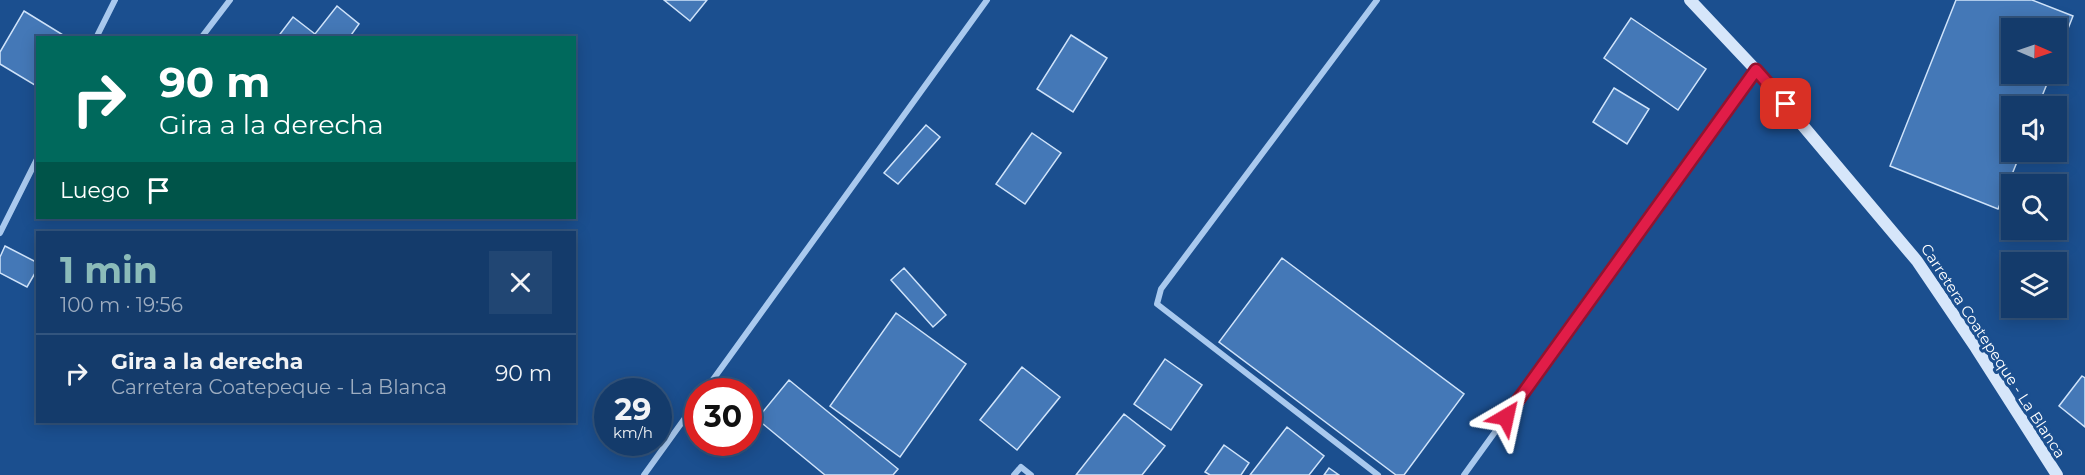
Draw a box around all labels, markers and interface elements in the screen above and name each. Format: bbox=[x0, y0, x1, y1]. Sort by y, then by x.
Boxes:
north arrow bbox=[2001, 18, 2067, 84]
map controls bbox=[2001, 18, 2067, 318]
text: 90 m bbox=[159, 56, 270, 108]
icon: right bbox=[60, 60, 138, 138]
pin bbox=[1760, 78, 1811, 129]
icon: arrive bbox=[1769, 87, 1802, 120]
button: sound bbox=[2001, 96, 2067, 162]
text: Gira a la derecha bbox=[159, 108, 384, 141]
icon: arrive bbox=[142, 174, 175, 207]
button: search bbox=[2001, 174, 2067, 240]
text: Luego bbox=[60, 177, 130, 204]
street label: Carretera Coatepeque - La Blanca bbox=[1917, 240, 2070, 462]
text: 1 min bbox=[60, 248, 158, 292]
button: close bbox=[489, 251, 552, 314]
button: layers bbox=[2001, 252, 2067, 318]
text: 100 m · 19:56 bbox=[60, 293, 183, 317]
text: Gira a la derecha bbox=[111, 348, 303, 375]
icon: right bbox=[60, 357, 93, 390]
text: 90 m bbox=[495, 360, 552, 387]
text: Carretera Coatepeque - La Blanca bbox=[111, 375, 447, 399]
speed limit sign: 30 bbox=[684, 378, 762, 456]
position arrow bbox=[1474, 385, 1538, 449]
text: 29 bbox=[615, 391, 651, 428]
text: km/h bbox=[613, 423, 653, 442]

